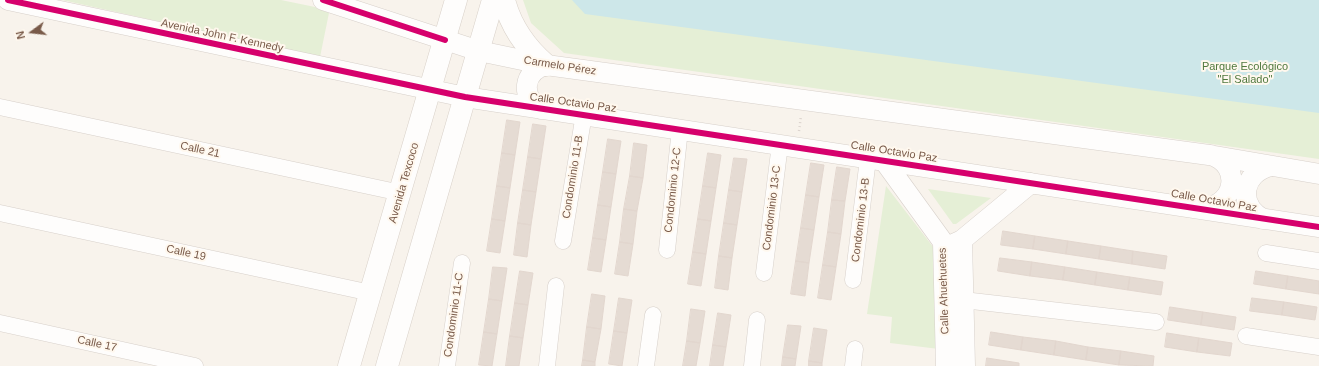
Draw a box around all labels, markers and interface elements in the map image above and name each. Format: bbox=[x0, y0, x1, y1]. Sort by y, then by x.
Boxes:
north arrow bbox=[12, 12, 52, 52]
street label: Avenida John F. Kennedy bbox=[160, 17, 284, 55]
text: N bbox=[14, 30, 27, 41]
street label: Carmelo Pérez bbox=[523, 54, 597, 78]
park label: Parque Ecológico "El Salado" bbox=[1202, 60, 1288, 86]
street label: Calle Octavio Paz bbox=[529, 90, 617, 116]
street label: Condominio 11-B bbox=[560, 134, 586, 220]
street label: Calle 21 bbox=[179, 139, 221, 161]
street label: Calle Octavio Paz bbox=[850, 139, 938, 165]
street label: Avenida Texcoco bbox=[386, 141, 422, 225]
street label: Condominio 12-C bbox=[662, 147, 684, 233]
street label: Condominio 13-C bbox=[760, 165, 784, 251]
street label: Condominio 13-B bbox=[849, 177, 873, 263]
street label: Calle Octavio Paz bbox=[1170, 187, 1258, 215]
street label: Calle 19 bbox=[165, 242, 207, 264]
street label: Calle Ahuehuetes bbox=[936, 247, 952, 335]
street label: Condominio 11-C bbox=[442, 272, 466, 358]
street label: Calle 17 bbox=[76, 333, 118, 355]

